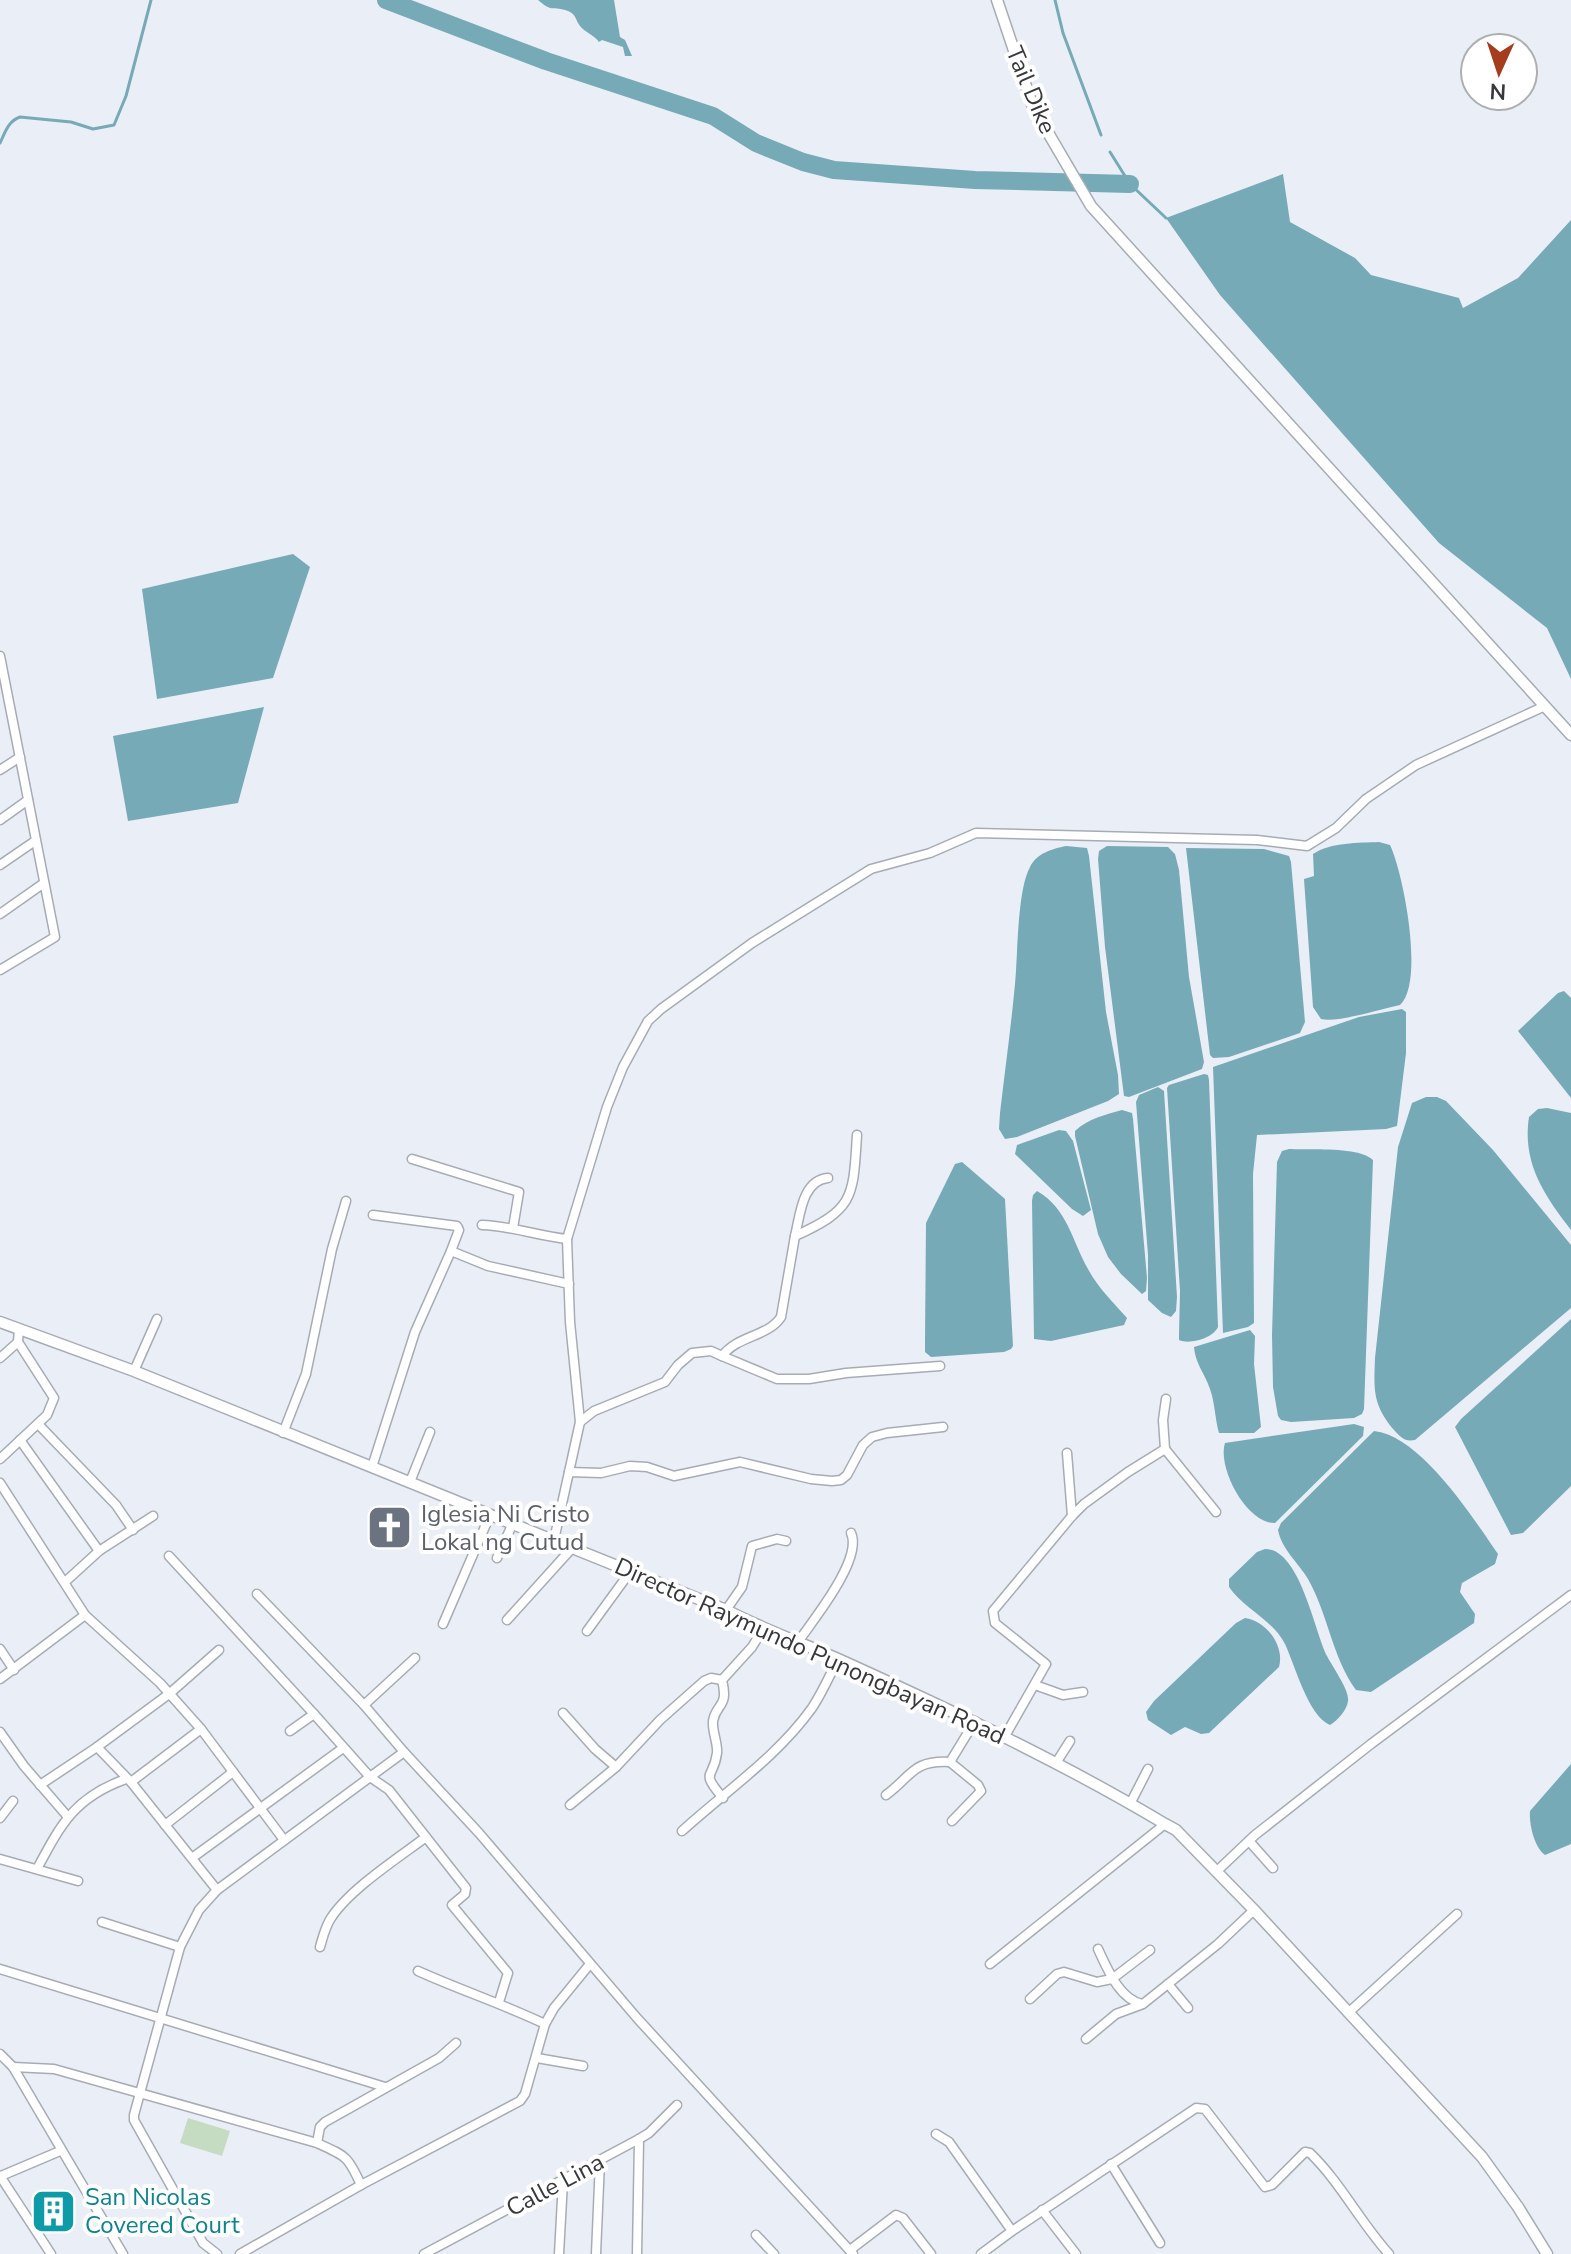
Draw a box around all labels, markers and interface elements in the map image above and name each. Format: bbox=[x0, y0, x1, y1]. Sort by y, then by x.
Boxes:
north arrow bbox=[1459, 32, 1539, 112]
street label: Tail Dike bbox=[998, 41, 1064, 139]
text: N bbox=[1489, 76, 1507, 106]
place label: Iglesia Ni Cristo Lokal ng Cutud bbox=[421, 1498, 590, 1558]
church icon: Iglesia Ni Cristo Lokal ng Cutud bbox=[366, 1504, 414, 1552]
street label: Director Raymundo Punongbayan Road bbox=[610, 1550, 1010, 1752]
street label: Calle Lina bbox=[500, 2146, 610, 2224]
place label: San Nicolas Covered Court bbox=[85, 2181, 240, 2241]
building icon: San Nicolas Covered Court bbox=[30, 2187, 78, 2235]

